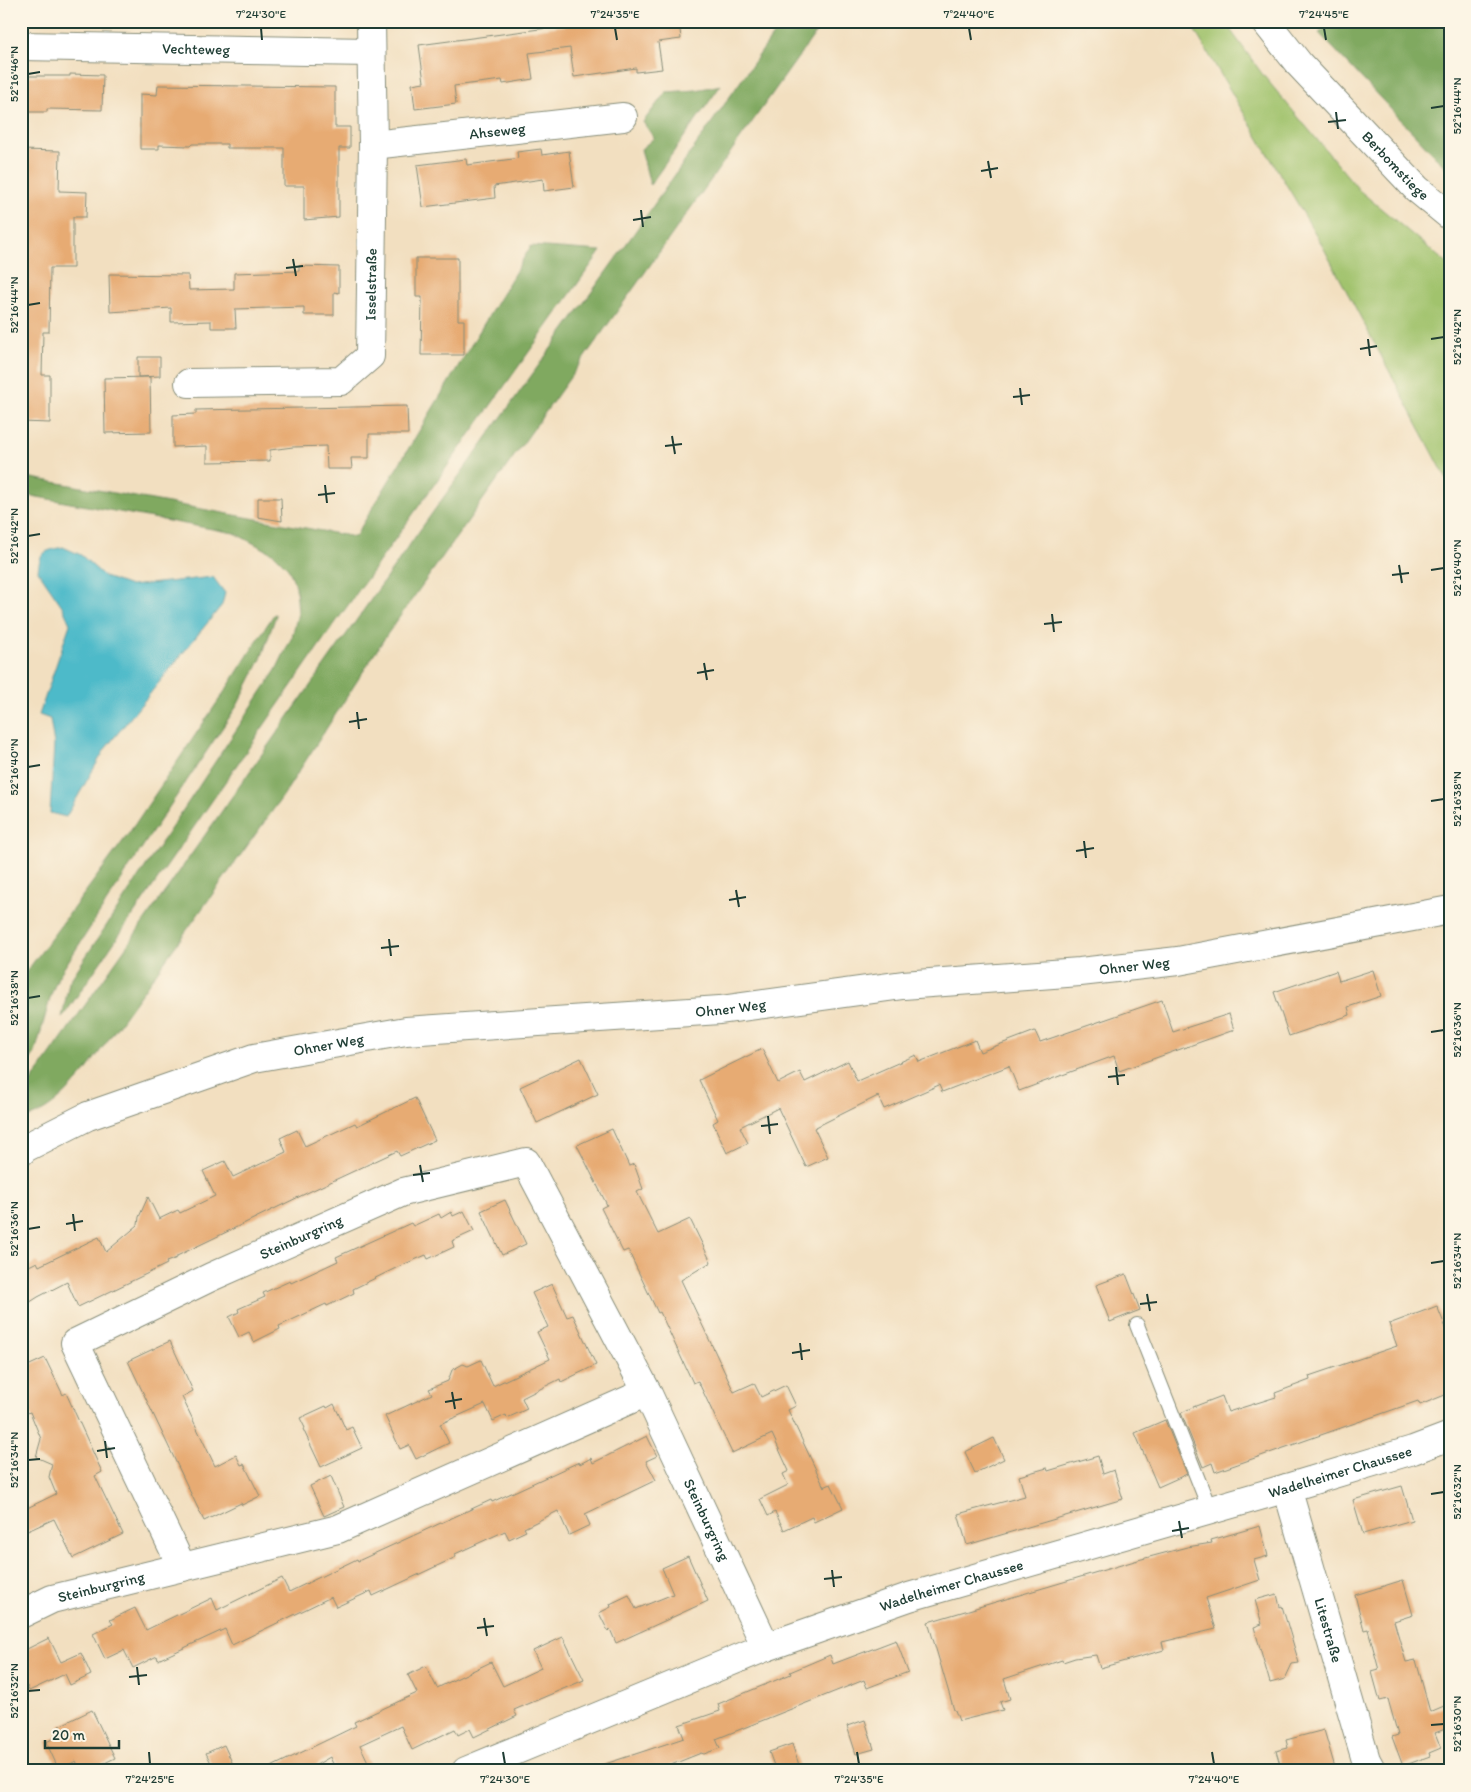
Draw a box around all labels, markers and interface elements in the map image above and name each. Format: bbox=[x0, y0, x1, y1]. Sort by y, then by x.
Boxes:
text: 7°24'30"E bbox=[236, 7, 286, 21]
text: 7°24'35"E bbox=[590, 7, 640, 21]
text: 7°24'40"E bbox=[944, 7, 995, 21]
text: 7°24'45"E bbox=[1299, 7, 1349, 21]
street label: Vechteweg bbox=[162, 39, 230, 59]
text: 52°16'46"N bbox=[7, 46, 21, 102]
text: 52°16'44"N bbox=[1450, 77, 1464, 135]
street label: Ahseweg bbox=[468, 119, 527, 143]
street label: Berbomstiege bbox=[1358, 127, 1433, 204]
street label: Isselstraße bbox=[362, 248, 381, 321]
text: 52°16'44"N bbox=[7, 276, 21, 334]
text: 52°16'42"N bbox=[1450, 309, 1464, 365]
text: 52°16'42"N bbox=[7, 508, 21, 564]
text: 52°16'40"N bbox=[1450, 539, 1464, 597]
text: 52°16'40"N bbox=[7, 738, 21, 796]
text: 52°16'38"N bbox=[1450, 771, 1464, 827]
street label: Ohner Weg bbox=[1098, 953, 1171, 979]
text: 52°16'38"N bbox=[7, 970, 21, 1026]
street label: Ohner Weg bbox=[695, 995, 767, 1021]
text: 52°16'36"N bbox=[1450, 1002, 1464, 1058]
street label: Ohner Weg bbox=[292, 1030, 366, 1060]
text: 52°16'36"N bbox=[7, 1201, 21, 1257]
street label: Steinburgring bbox=[257, 1211, 346, 1263]
text: 52°16'34"N bbox=[1450, 1233, 1464, 1289]
text: 52°16'34"N bbox=[7, 1432, 21, 1488]
street label: Wadelheimer Chaussee bbox=[1266, 1442, 1414, 1502]
text: 52°16'32"N bbox=[1450, 1464, 1464, 1520]
street label: Steinburgring bbox=[680, 1476, 734, 1564]
street label: Wadelheimer Chaussee bbox=[877, 1556, 1025, 1616]
street label: Steinburgring bbox=[56, 1568, 147, 1606]
street label: Litestraße bbox=[1310, 1596, 1346, 1665]
text: 52°16'32"N bbox=[7, 1663, 21, 1719]
text: 52°16'30"N bbox=[1450, 1696, 1464, 1752]
scale bar bbox=[45, 1717, 119, 1749]
text: 20 m bbox=[52, 1726, 86, 1744]
text: 7°24'25"E bbox=[126, 1772, 175, 1786]
text: 7°24'30"E bbox=[480, 1772, 530, 1786]
text: 7°24'35"E bbox=[834, 1772, 884, 1786]
text: 7°24'40"E bbox=[1189, 1772, 1240, 1786]

